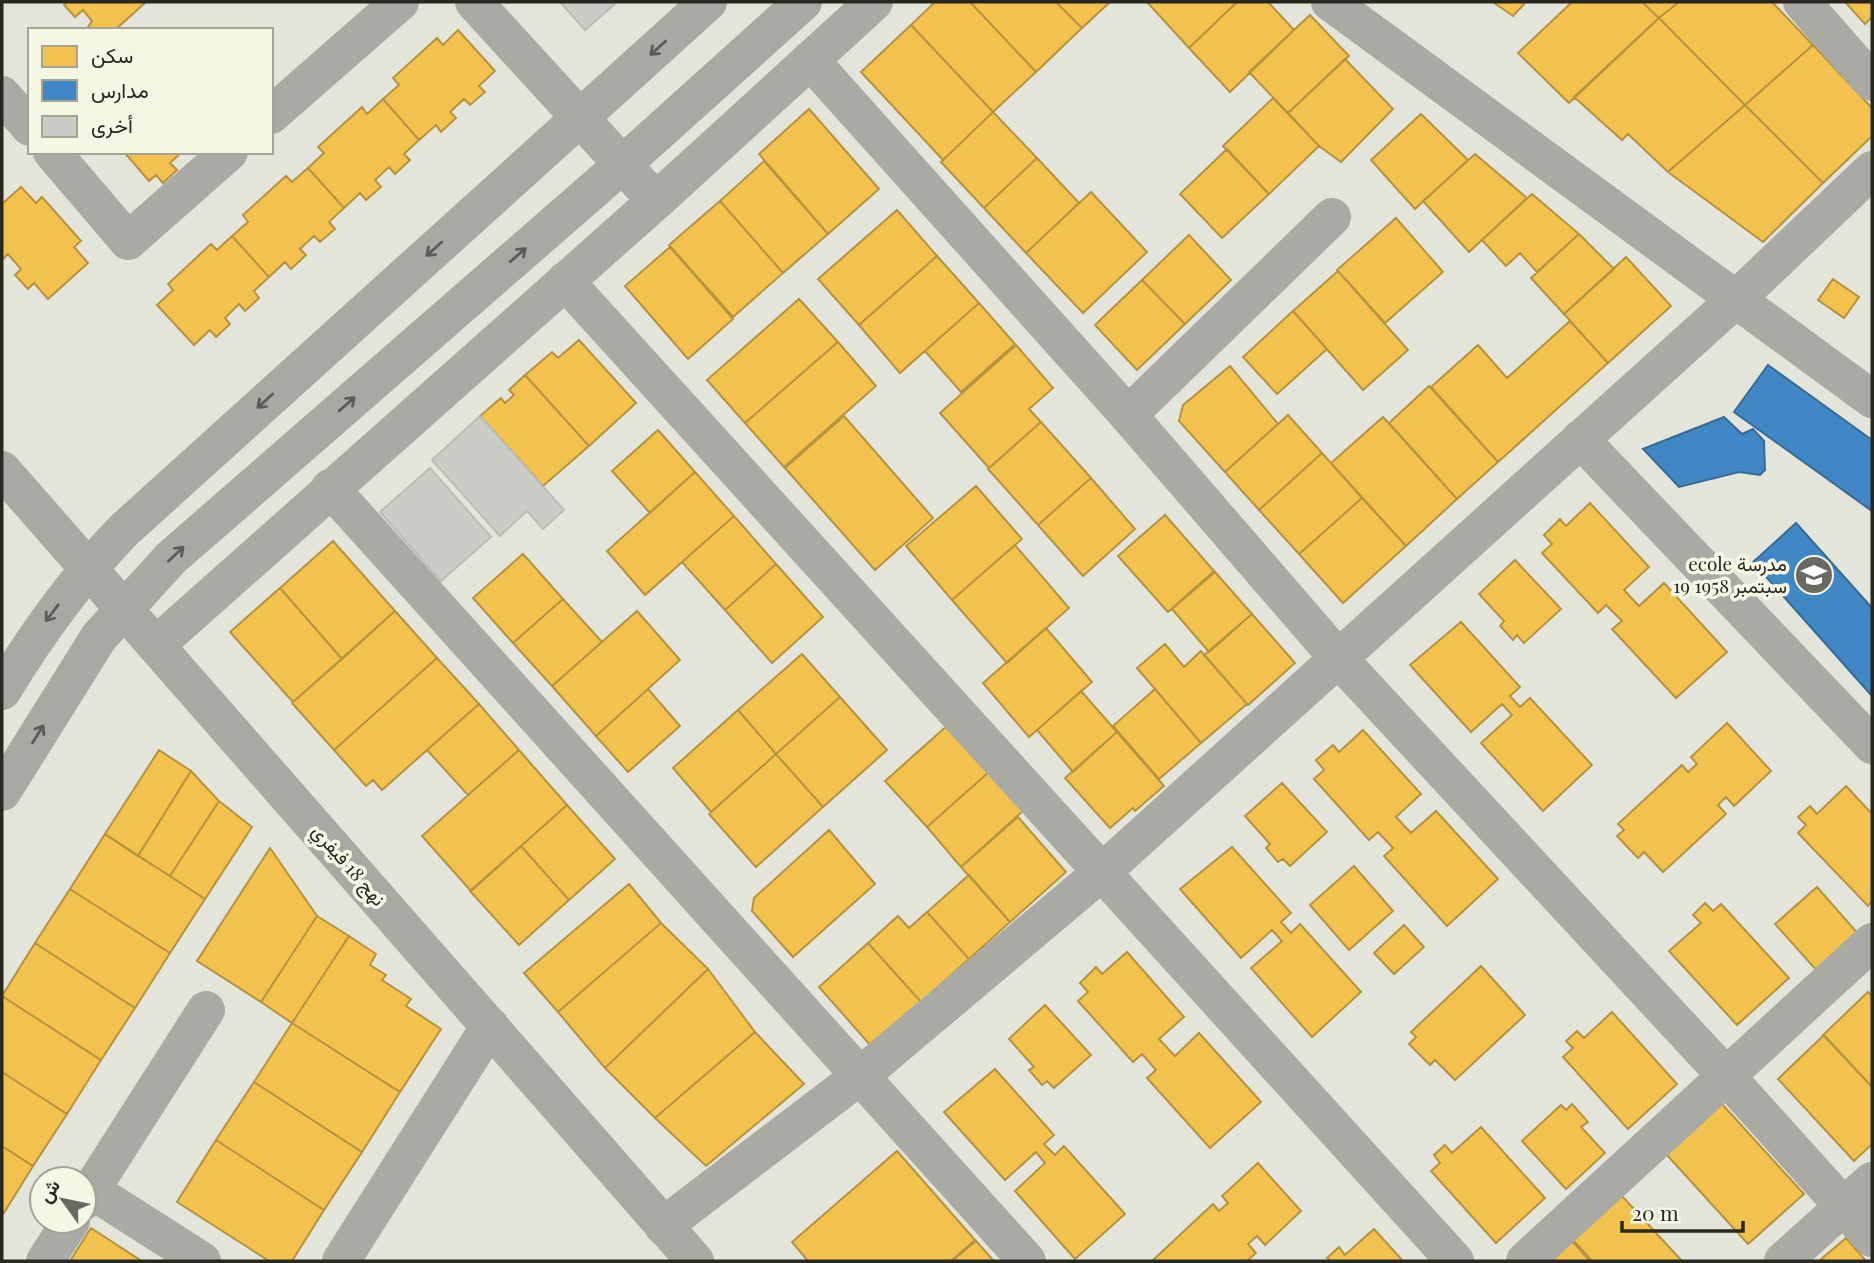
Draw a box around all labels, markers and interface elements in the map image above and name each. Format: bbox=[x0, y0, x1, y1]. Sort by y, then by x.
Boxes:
legend bbox=[28, 28, 273, 154]
one-way arrow bbox=[650, 39, 667, 56]
text: سكن bbox=[91, 40, 133, 68]
text: مدارس bbox=[91, 75, 149, 104]
text: أخرى bbox=[91, 110, 133, 139]
one-way arrow bbox=[425, 241, 443, 257]
one-way arrow bbox=[509, 247, 527, 263]
one-way arrow bbox=[256, 393, 274, 409]
one-way arrow bbox=[337, 396, 355, 412]
one-way arrow bbox=[167, 546, 185, 562]
place label: ecole مدرسة 19 سبتمبر 1958 bbox=[1673, 550, 1787, 598]
school or university icon: ecole مدرسة 19 سبتمبر 1958 bbox=[1793, 554, 1835, 596]
one-way arrow bbox=[45, 603, 60, 622]
one-way arrow bbox=[31, 724, 45, 744]
street label: نهج 18 فيفري bbox=[304, 818, 392, 913]
north arrow bbox=[28, 1165, 98, 1235]
text: ش bbox=[31, 1173, 65, 1207]
scale bar bbox=[1622, 1190, 1743, 1234]
text: 20 m bbox=[1632, 1198, 1679, 1226]

